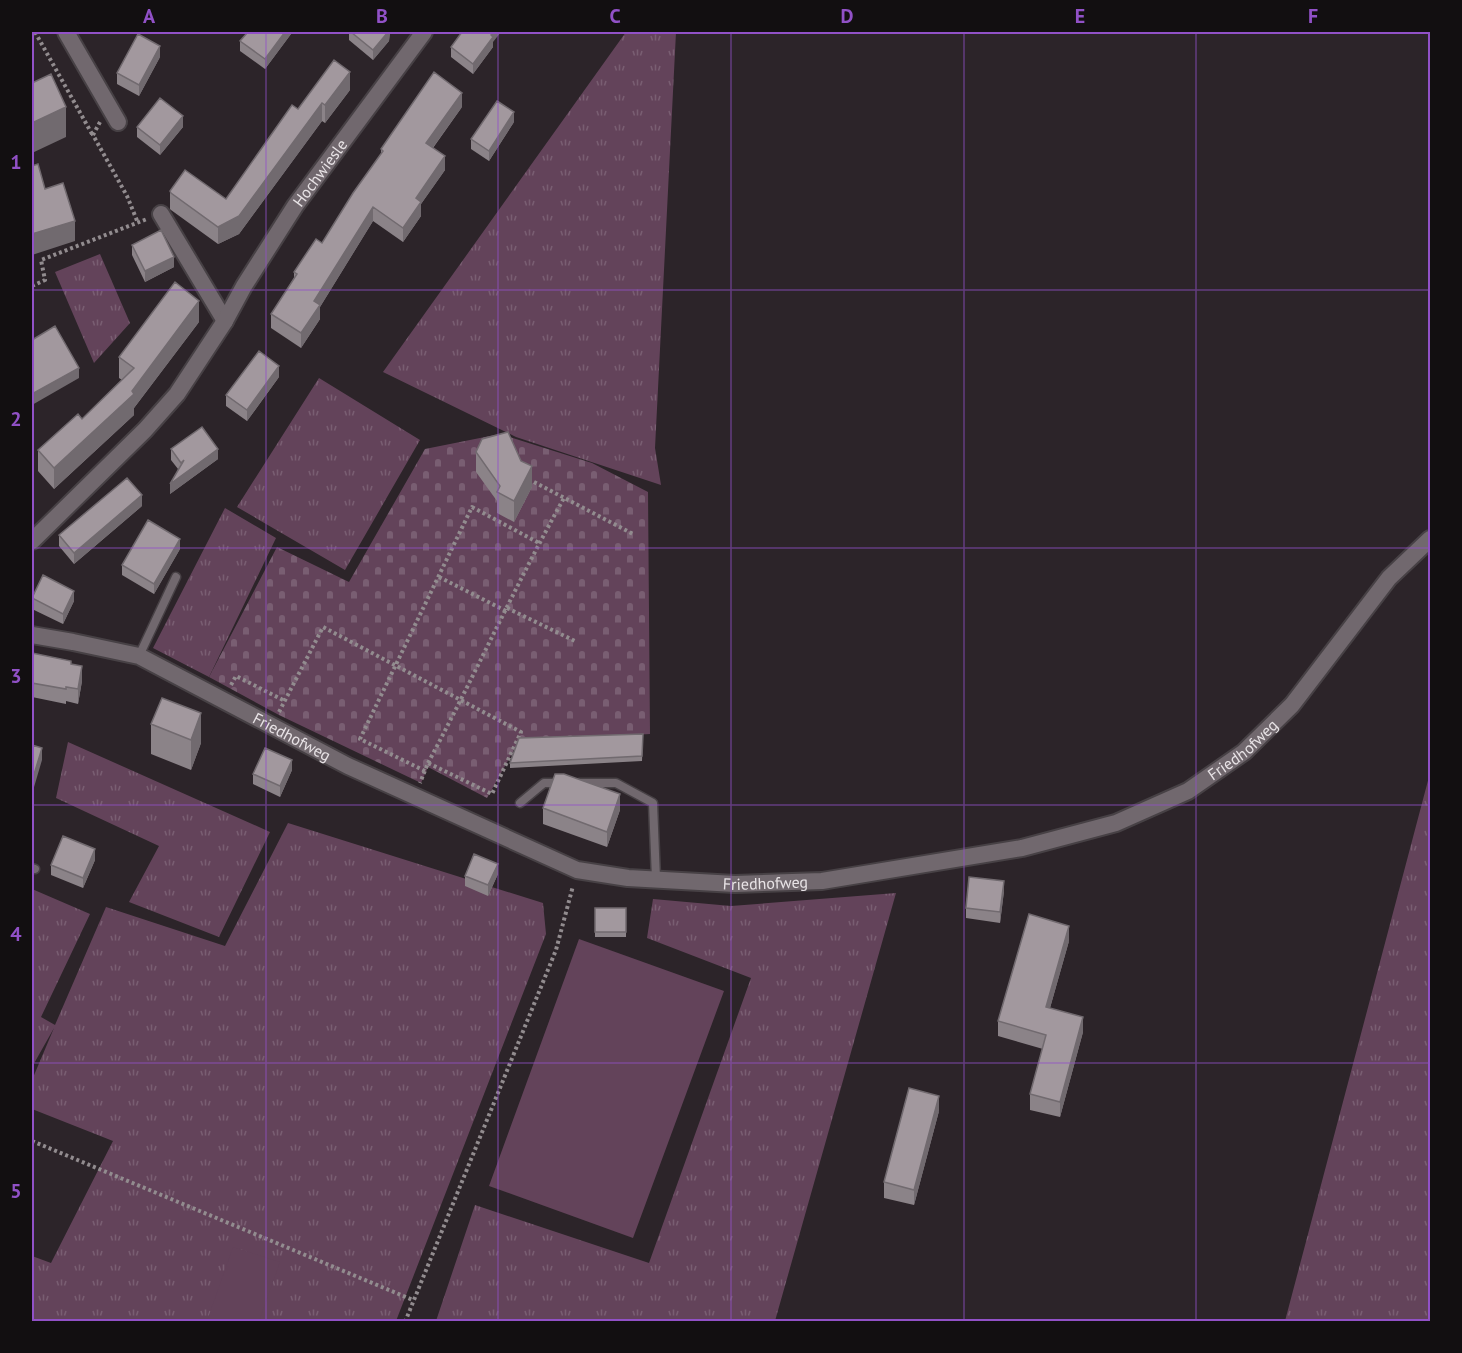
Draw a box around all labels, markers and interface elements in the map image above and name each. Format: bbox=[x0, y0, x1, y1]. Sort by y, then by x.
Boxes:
text: A bbox=[143, 3, 156, 29]
text: B bbox=[376, 3, 388, 29]
text: C bbox=[609, 3, 621, 29]
text: D bbox=[841, 3, 854, 29]
text: E bbox=[1075, 3, 1085, 29]
text: F bbox=[1308, 3, 1318, 29]
street label: Hochwiesle bbox=[288, 135, 351, 210]
text: 1 bbox=[10, 149, 22, 175]
text: 2 bbox=[10, 406, 22, 432]
text: 3 bbox=[10, 663, 22, 689]
street label: Friedhofweg bbox=[250, 708, 334, 765]
street label: Friedhofweg bbox=[1204, 715, 1282, 784]
street label: Friedhofweg bbox=[722, 871, 808, 894]
text: 4 bbox=[10, 921, 22, 947]
text: 5 bbox=[10, 1178, 22, 1204]

